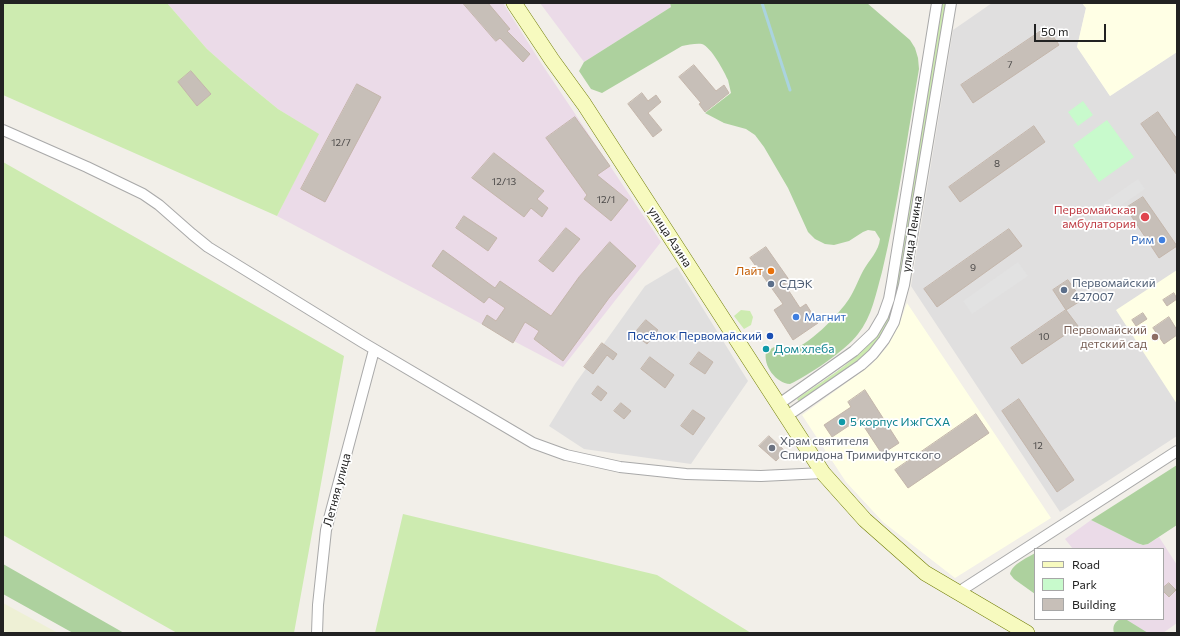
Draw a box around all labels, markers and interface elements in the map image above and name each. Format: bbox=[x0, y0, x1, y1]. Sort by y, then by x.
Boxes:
scale bar bbox=[1036, 16, 1108, 42]
text: 50 m bbox=[1041, 24, 1069, 38]
house number: 7 bbox=[1007, 59, 1013, 71]
house number: 12/7 bbox=[331, 137, 351, 149]
house number: 8 bbox=[994, 158, 1000, 170]
house number: 12/13 bbox=[492, 176, 516, 188]
house number: 12/1 bbox=[597, 194, 615, 206]
street label: улица Ленина bbox=[899, 195, 925, 273]
place label: Первомайская амбулатория bbox=[1054, 203, 1136, 231]
street label: улица Азина bbox=[645, 204, 695, 270]
marker: Первомайская амбулатория bbox=[1139, 211, 1151, 223]
place label: Рим bbox=[1131, 233, 1154, 247]
marker: Рим bbox=[1157, 235, 1167, 245]
house number: 9 bbox=[970, 262, 976, 274]
place label: Лайт bbox=[735, 264, 763, 278]
marker: Лайт bbox=[766, 266, 776, 276]
place label: Первомайский 427007 bbox=[1072, 276, 1156, 304]
place label: СДЭК bbox=[779, 277, 813, 291]
marker: СДЭК bbox=[766, 279, 776, 289]
marker: Первомайский 427007 bbox=[1059, 285, 1069, 295]
place label: Магнит bbox=[804, 310, 846, 324]
marker: Магнит bbox=[791, 312, 801, 322]
place label: Первомайский детский сад bbox=[1063, 323, 1147, 351]
place label: Посёлок Первомайский bbox=[627, 329, 762, 343]
marker: Посёлок Первомайский bbox=[765, 331, 775, 341]
house number: 10 bbox=[1039, 331, 1049, 343]
marker: Первомайский детский сад bbox=[1150, 332, 1160, 342]
place label: Дом хлеба bbox=[774, 342, 835, 356]
marker: Дом хлеба bbox=[761, 344, 771, 354]
place label: 5 корпус ИжГСХА bbox=[850, 415, 950, 429]
marker: 5 корпус ИжГСХА bbox=[837, 417, 847, 427]
place label: Храм святителя Спиридона Тримифунтского bbox=[780, 434, 941, 462]
house number: 12 bbox=[1033, 440, 1043, 452]
marker: Храм святителя Спиридона Тримифунтского bbox=[767, 443, 777, 453]
street label: Летняя улица bbox=[320, 452, 354, 528]
legend bbox=[1034, 548, 1164, 620]
text: Road bbox=[1072, 557, 1100, 571]
text: Park bbox=[1072, 577, 1097, 591]
text: Building bbox=[1072, 597, 1116, 611]

